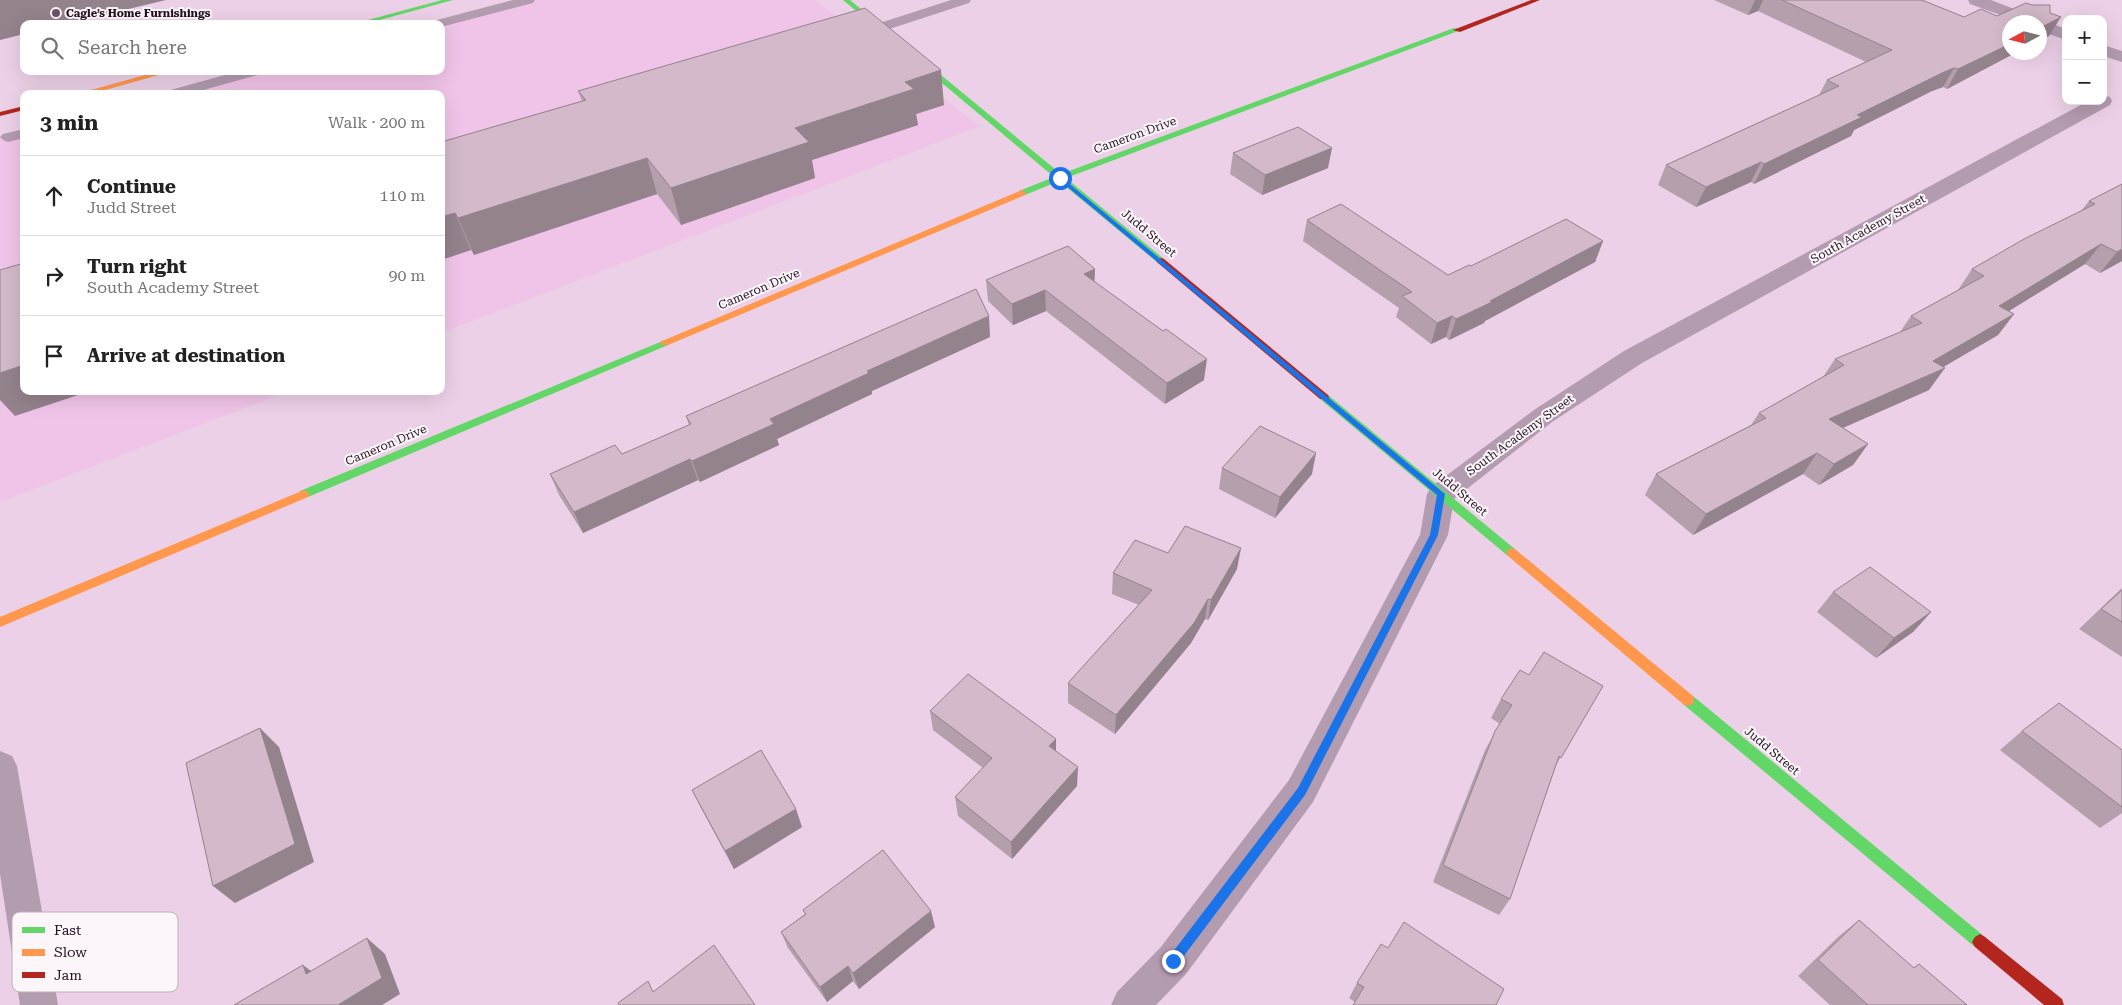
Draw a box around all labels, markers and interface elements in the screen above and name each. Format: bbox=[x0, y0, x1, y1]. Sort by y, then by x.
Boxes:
marker: Cagle’s Home Furnishings bbox=[50, 7, 62, 19]
place label: Cagle’s Home Furnishings bbox=[66, 7, 211, 20]
north arrow bbox=[2002, 15, 2047, 60]
map controls bbox=[2062, 15, 2107, 105]
button: + bbox=[2062, 15, 2107, 60]
search box bbox=[20, 20, 445, 75]
icon: search bbox=[38, 34, 66, 62]
text: Search here bbox=[78, 36, 187, 59]
button: − bbox=[2062, 60, 2107, 105]
text: 3 min bbox=[40, 111, 98, 135]
text: Walk · 200 m bbox=[328, 113, 425, 132]
street label: Cameron Drive bbox=[1092, 113, 1179, 156]
route start bbox=[1049, 167, 1072, 190]
text: Continue bbox=[87, 175, 176, 198]
icon: ahead bbox=[40, 182, 68, 210]
text: 110 m bbox=[379, 186, 425, 205]
street label: South Academy Street bbox=[1808, 191, 1928, 266]
text: Judd Street bbox=[87, 198, 176, 217]
street label: Judd Street bbox=[1119, 206, 1180, 260]
text: Turn right bbox=[87, 255, 187, 278]
icon: right bbox=[40, 262, 68, 290]
street label: Cameron Drive bbox=[716, 265, 802, 312]
text: 90 m bbox=[388, 266, 425, 285]
text: South Academy Street bbox=[87, 278, 259, 297]
icon: arrive bbox=[40, 342, 68, 370]
text: Arrive at destination bbox=[87, 344, 285, 367]
street label: South Academy Street bbox=[1464, 391, 1577, 479]
street label: Cameron Drive bbox=[343, 421, 429, 468]
street label: Judd Street bbox=[1430, 465, 1491, 519]
street label: Judd Street bbox=[1742, 724, 1803, 778]
legend bbox=[12, 912, 178, 992]
text: Fast bbox=[54, 922, 81, 938]
text: Slow bbox=[54, 944, 87, 960]
route end bbox=[1162, 950, 1185, 973]
text: Jam bbox=[54, 967, 82, 983]

